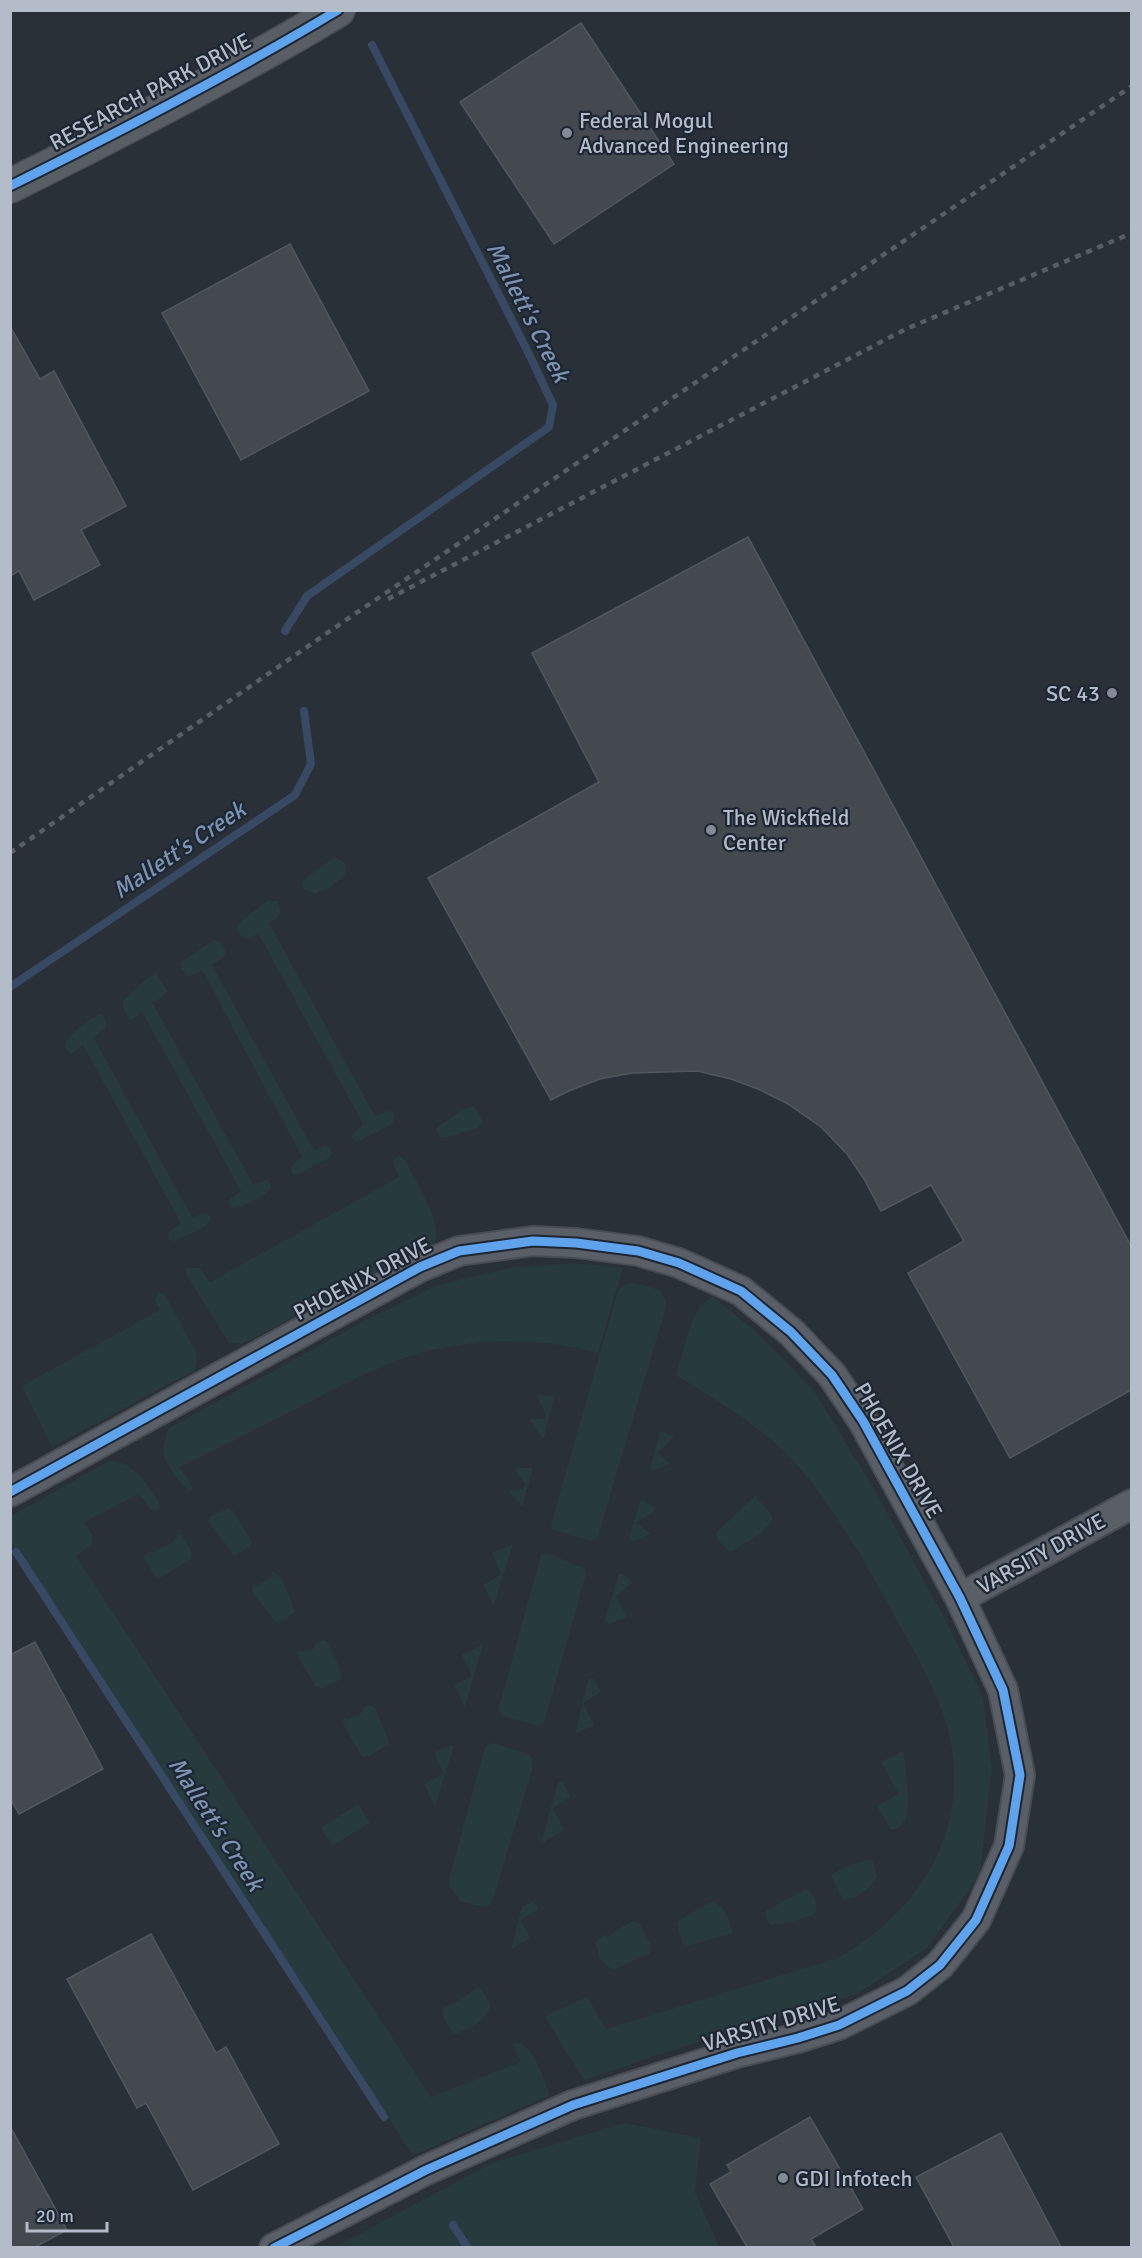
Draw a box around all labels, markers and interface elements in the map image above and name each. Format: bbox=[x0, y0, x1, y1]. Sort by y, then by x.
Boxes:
street label: RESEARCH PARK DRIVE bbox=[45, 27, 256, 156]
place label: Federal Mogul Advanced Engineering bbox=[579, 107, 789, 159]
marker: Federal Mogul Advanced Engineering bbox=[560, 126, 574, 140]
water label: Mallett's Creek bbox=[480, 237, 577, 389]
place label: SC 43 bbox=[1046, 680, 1100, 707]
marker: SC 43 bbox=[1105, 686, 1119, 700]
water label: Mallett's Creek bbox=[107, 794, 253, 905]
place label: The Wickfield Center bbox=[723, 804, 850, 856]
marker: The Wickfield Center bbox=[704, 823, 718, 837]
street label: PHOENIX DRIVE bbox=[289, 1231, 436, 1326]
street label: PHOENIX DRIVE bbox=[849, 1377, 948, 1523]
street label: VARSITY DRIVE bbox=[972, 1507, 1110, 1600]
water label: Mallett's Creek bbox=[162, 1751, 271, 1898]
street label: VARSITY DRIVE bbox=[699, 1990, 843, 2057]
place label: GDI Infotech bbox=[795, 2165, 912, 2192]
marker: GDI Infotech bbox=[776, 2171, 790, 2185]
scale bar bbox=[27, 2195, 106, 2233]
text: 20 m bbox=[36, 2205, 74, 2227]

